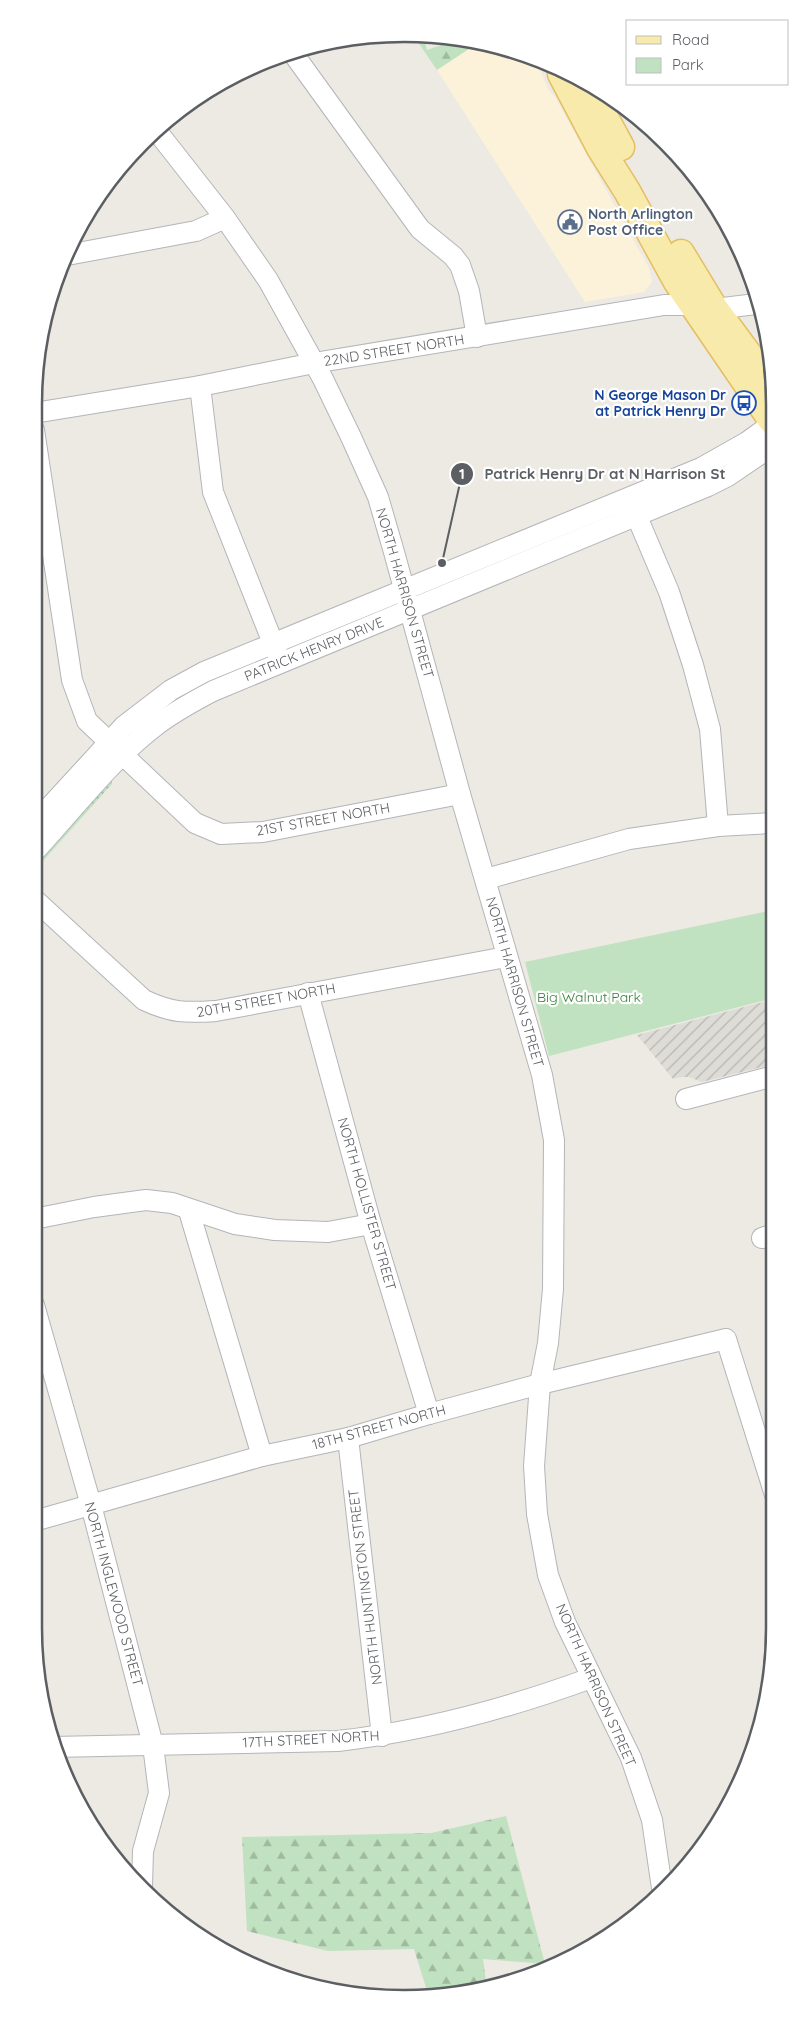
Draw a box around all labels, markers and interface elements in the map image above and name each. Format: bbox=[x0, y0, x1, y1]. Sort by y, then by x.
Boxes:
legend bbox=[626, 20, 789, 85]
text: Road bbox=[672, 30, 709, 49]
text: Park bbox=[672, 55, 704, 74]
place label: North Arlington Post Office bbox=[588, 205, 693, 239]
public building icon: North Arlington Post Office bbox=[557, 209, 583, 235]
street label: 22ND STREET NORTH bbox=[322, 330, 466, 370]
place label: N George Mason Dr at Patrick Henry Dr bbox=[594, 386, 726, 420]
bus stop icon: N George Mason Dr at Patrick Henry Dr bbox=[731, 390, 757, 416]
callout: Patrick Henry Dr at N Harrison St bbox=[450, 459, 736, 489]
text: 1 bbox=[459, 464, 465, 483]
text: Patrick Henry Dr at N Harrison St bbox=[484, 464, 726, 483]
street label: NORTH HARRISON STREET bbox=[372, 506, 438, 680]
street label: PATRICK HENRY DRIVE bbox=[242, 613, 387, 685]
street label: 21ST STREET NORTH bbox=[255, 798, 391, 840]
street label: NORTH HARRISON STREET bbox=[482, 895, 548, 1069]
street label: 20TH STREET NORTH bbox=[195, 979, 337, 1021]
park label: Big Walnut Park bbox=[537, 988, 641, 1006]
street label: NORTH HOLLISTER STREET bbox=[334, 1115, 400, 1293]
street label: 18TH STREET NORTH bbox=[310, 1400, 448, 1454]
street label: NORTH HUNTINGTON STREET bbox=[344, 1488, 386, 1686]
street label: NORTH INGLEWOOD STREET bbox=[81, 1500, 147, 1688]
street label: NORTH HARRISON STREET bbox=[552, 1601, 640, 1769]
street label: 17TH STREET NORTH bbox=[242, 1726, 380, 1752]

